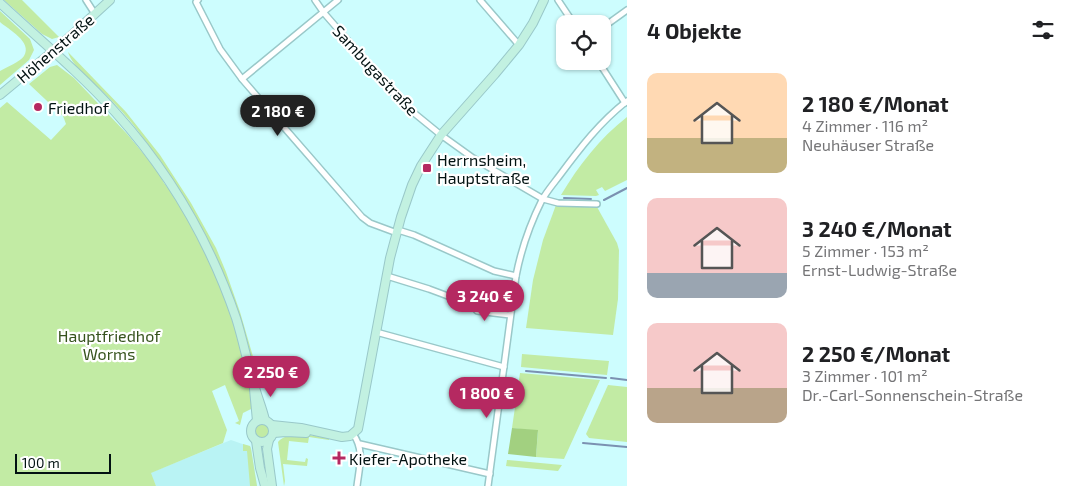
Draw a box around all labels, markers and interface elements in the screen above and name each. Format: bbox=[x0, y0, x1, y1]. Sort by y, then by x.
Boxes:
street label: Höhenstraße bbox=[13, 9, 97, 87]
map controls bbox=[556, 15, 611, 70]
button: locate bbox=[556, 15, 611, 70]
icon: filters bbox=[1029, 16, 1057, 44]
text: 4 Objekte bbox=[647, 18, 742, 43]
street label: Sambugastraße bbox=[329, 21, 423, 119]
text: 2 180 €/Monat bbox=[802, 91, 949, 116]
icon: home bbox=[687, 93, 747, 153]
pin: 2 180 € bbox=[232, 94, 324, 137]
place label: Friedhof bbox=[48, 98, 110, 117]
marker: Friedhof bbox=[32, 101, 44, 113]
text: 2 180 € bbox=[251, 101, 305, 120]
text: 4 Zimmer · 116 m² bbox=[802, 116, 928, 135]
text: Neuhäuser Straße bbox=[802, 135, 934, 154]
place label: Herrnsheim, Hauptstraße bbox=[437, 150, 530, 187]
marker: Herrnsheim, Hauptstraße bbox=[421, 162, 433, 174]
text: 3 240 €/Monat bbox=[802, 216, 952, 241]
icon: home bbox=[687, 218, 747, 278]
text: 5 Zimmer · 153 m² bbox=[802, 241, 929, 260]
text: Ernst-Ludwig-Straße bbox=[802, 260, 957, 279]
pin: 3 240 € bbox=[439, 280, 531, 322]
text: 3 240 € bbox=[457, 286, 513, 305]
park label: Hauptfriedhof Worms bbox=[58, 326, 161, 363]
text: 2 250 €/Monat bbox=[802, 341, 950, 366]
icon: home bbox=[687, 343, 747, 403]
pin: 2 250 € bbox=[225, 356, 317, 398]
text: 2 250 € bbox=[244, 362, 298, 381]
text: 3 Zimmer · 101 m² bbox=[802, 366, 928, 385]
pin: 1 800 € bbox=[441, 376, 533, 419]
text: 1 800 € bbox=[460, 383, 514, 402]
text: Dr.-Carl-Sonnenschein-Straße bbox=[802, 385, 1023, 404]
place label: Kiefer-Apotheke bbox=[349, 449, 467, 468]
scale bar bbox=[15, 451, 111, 474]
marker: Kiefer-Apotheke bbox=[333, 452, 345, 464]
text: 100 m bbox=[22, 454, 60, 471]

